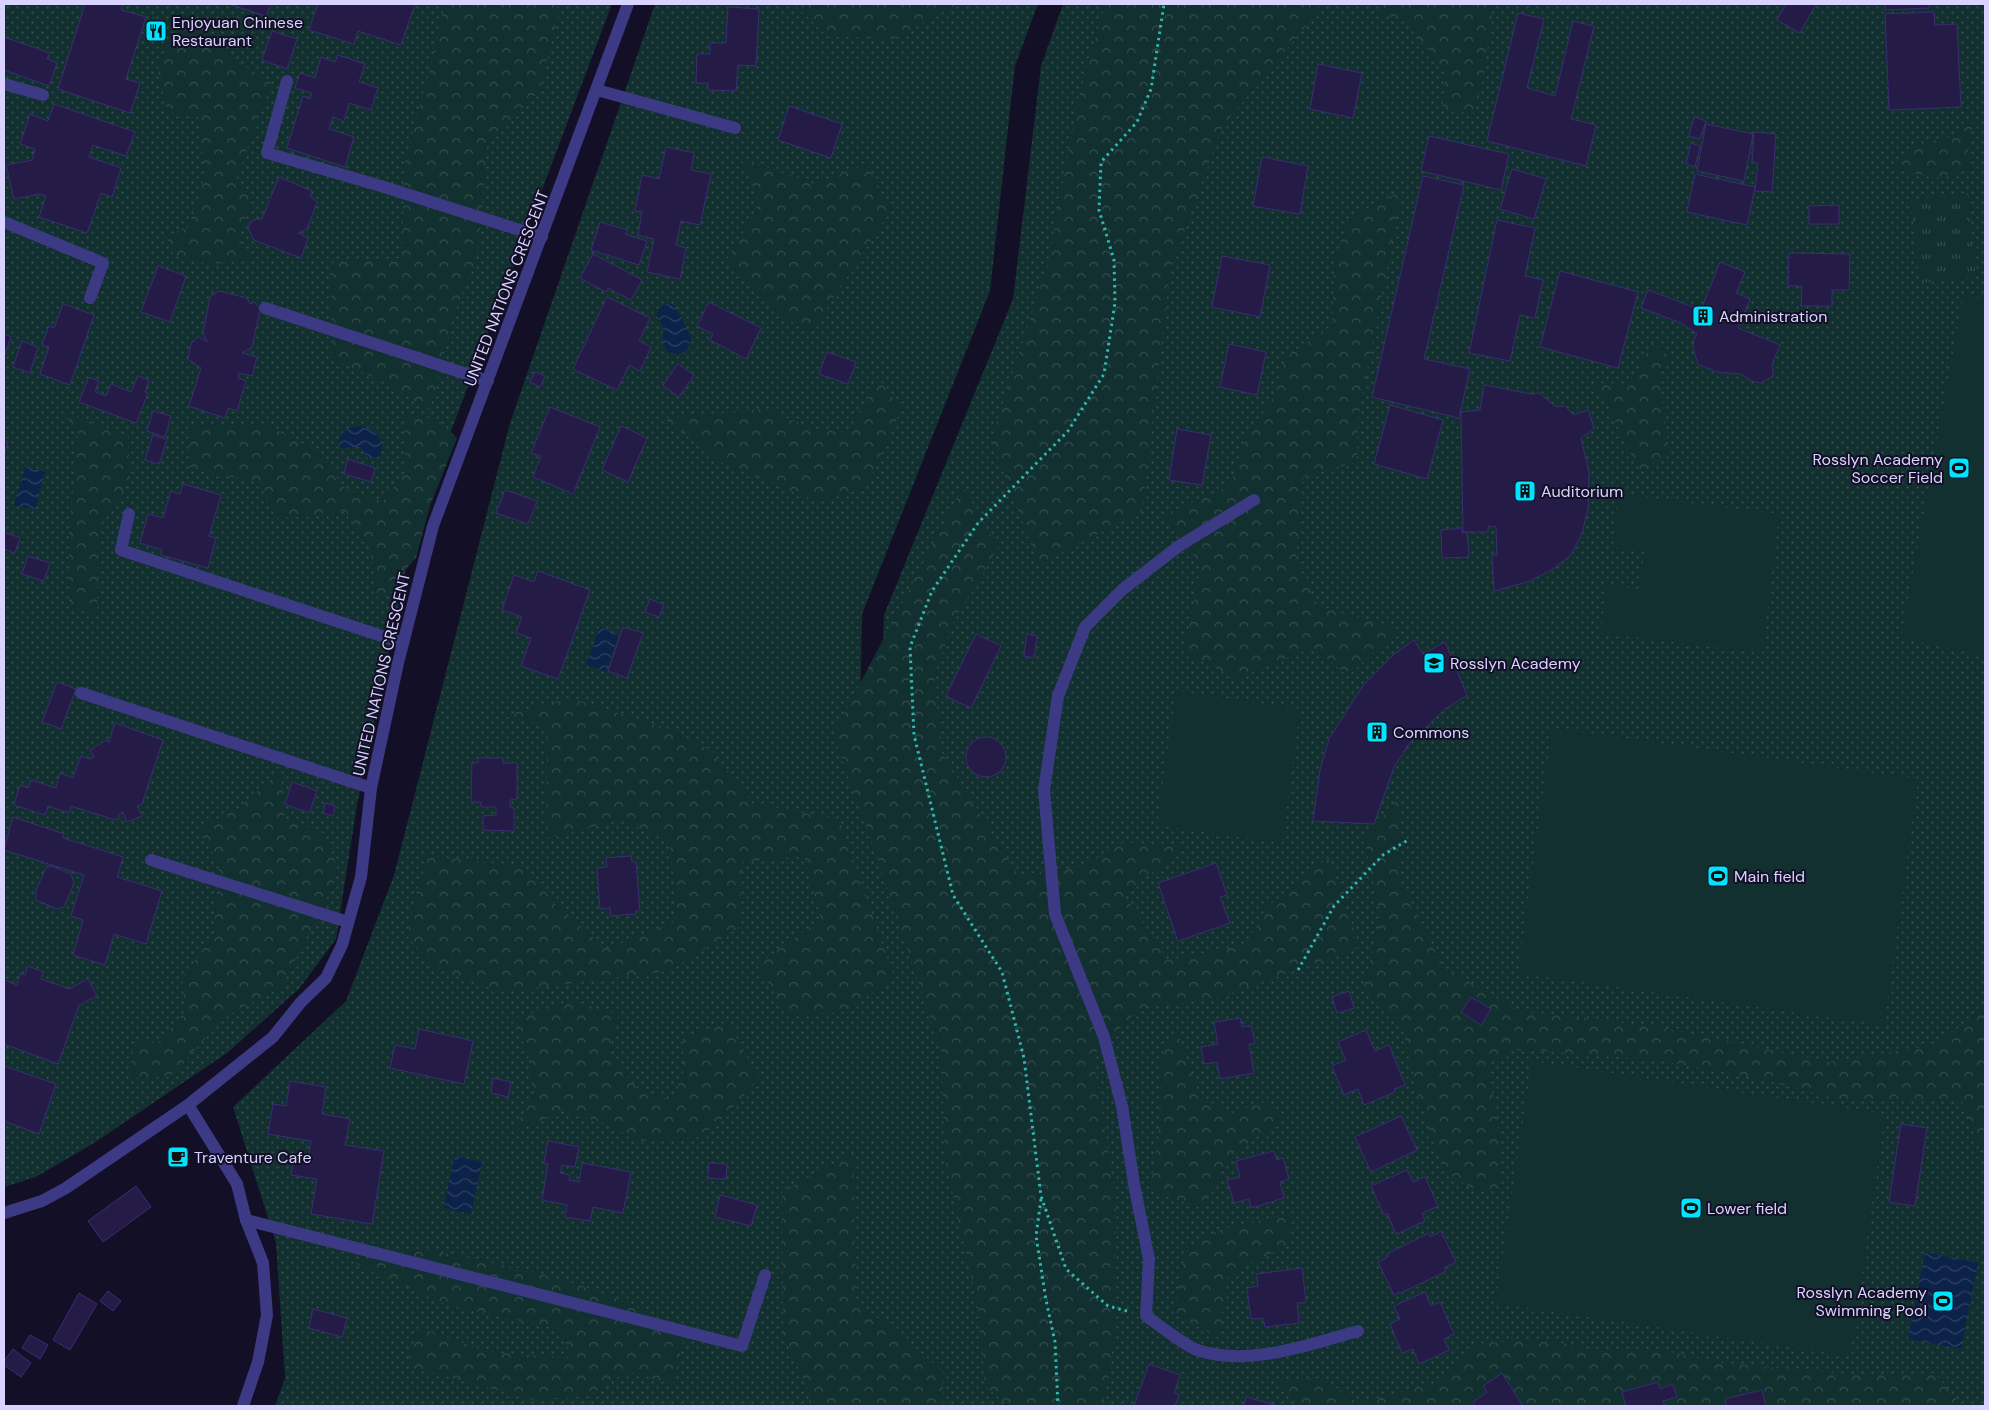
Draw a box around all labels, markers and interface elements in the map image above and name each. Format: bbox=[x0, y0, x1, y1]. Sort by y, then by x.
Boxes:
place label: Enjoyuan Chinese Restaurant bbox=[172, 12, 303, 51]
restaurant icon: Enjoyuan Chinese Restaurant bbox=[144, 19, 168, 43]
street label: UNITED NATIONS CRESCENT bbox=[459, 187, 554, 389]
building icon: Administration bbox=[1691, 304, 1715, 328]
place label: Administration bbox=[1719, 306, 1827, 327]
place label: Rosslyn Academy Soccer Field bbox=[1812, 449, 1943, 488]
sports icon: Rosslyn Academy Soccer Field bbox=[1947, 456, 1971, 480]
building icon: Auditorium bbox=[1513, 479, 1537, 503]
place label: Auditorium bbox=[1541, 481, 1623, 502]
street label: UNITED NATIONS CRESCENT bbox=[348, 570, 415, 778]
school or university icon: Rosslyn Academy bbox=[1422, 651, 1446, 675]
place label: Rosslyn Academy bbox=[1450, 653, 1581, 674]
building icon: Commons bbox=[1365, 720, 1389, 744]
place label: Commons bbox=[1393, 722, 1469, 743]
sports icon: Main field bbox=[1706, 864, 1730, 888]
place label: Main field bbox=[1734, 866, 1805, 887]
cafe icon: Traventure Cafe bbox=[166, 1145, 190, 1169]
place label: Traventure Cafe bbox=[194, 1147, 311, 1168]
sports icon: Lower field bbox=[1679, 1196, 1703, 1220]
place label: Lower field bbox=[1707, 1198, 1787, 1219]
place label: Rosslyn Academy Swimming Pool bbox=[1796, 1282, 1927, 1321]
sports icon: Rosslyn Academy Swimming Pool bbox=[1931, 1289, 1955, 1313]

